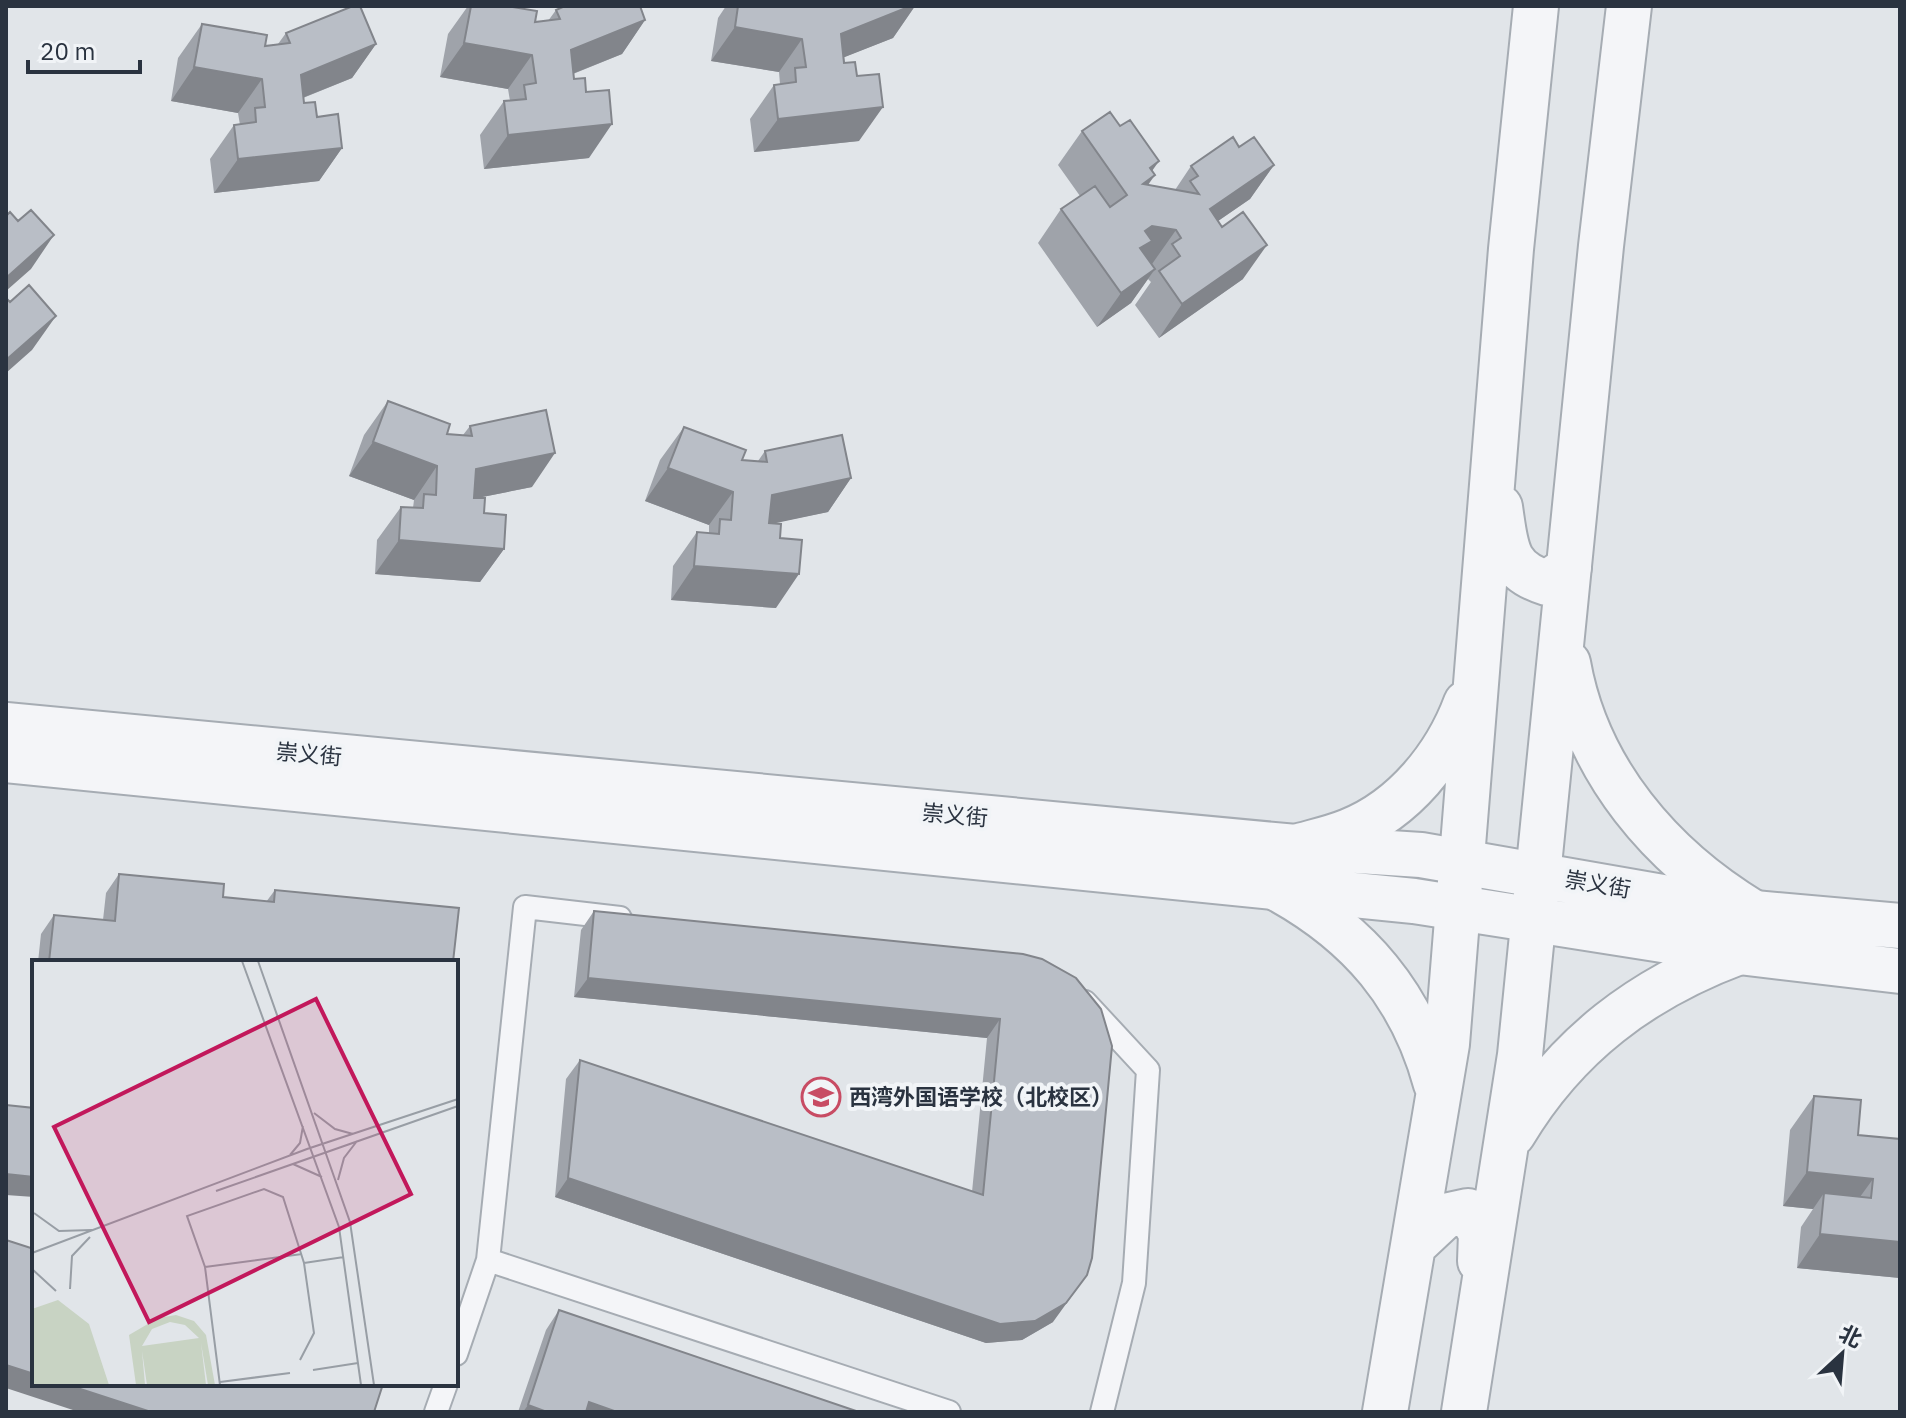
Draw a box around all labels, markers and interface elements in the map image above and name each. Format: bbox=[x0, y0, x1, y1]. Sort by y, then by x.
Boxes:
scale bar bbox=[28, 24, 140, 74]
text: 20 m bbox=[40, 35, 95, 67]
street label: 崇义街 bbox=[275, 736, 343, 771]
street label: 崇义街 bbox=[921, 797, 989, 832]
street label: 崇义街 bbox=[1563, 863, 1633, 904]
inset map bbox=[32, 960, 458, 1386]
school or university icon: 西湾外国语学校（北校区） bbox=[800, 1076, 842, 1118]
place label: 西湾外国语学校（北校区） bbox=[849, 1082, 1113, 1111]
north arrow bbox=[1802, 1314, 1882, 1394]
text: 北 bbox=[1835, 1318, 1867, 1353]

